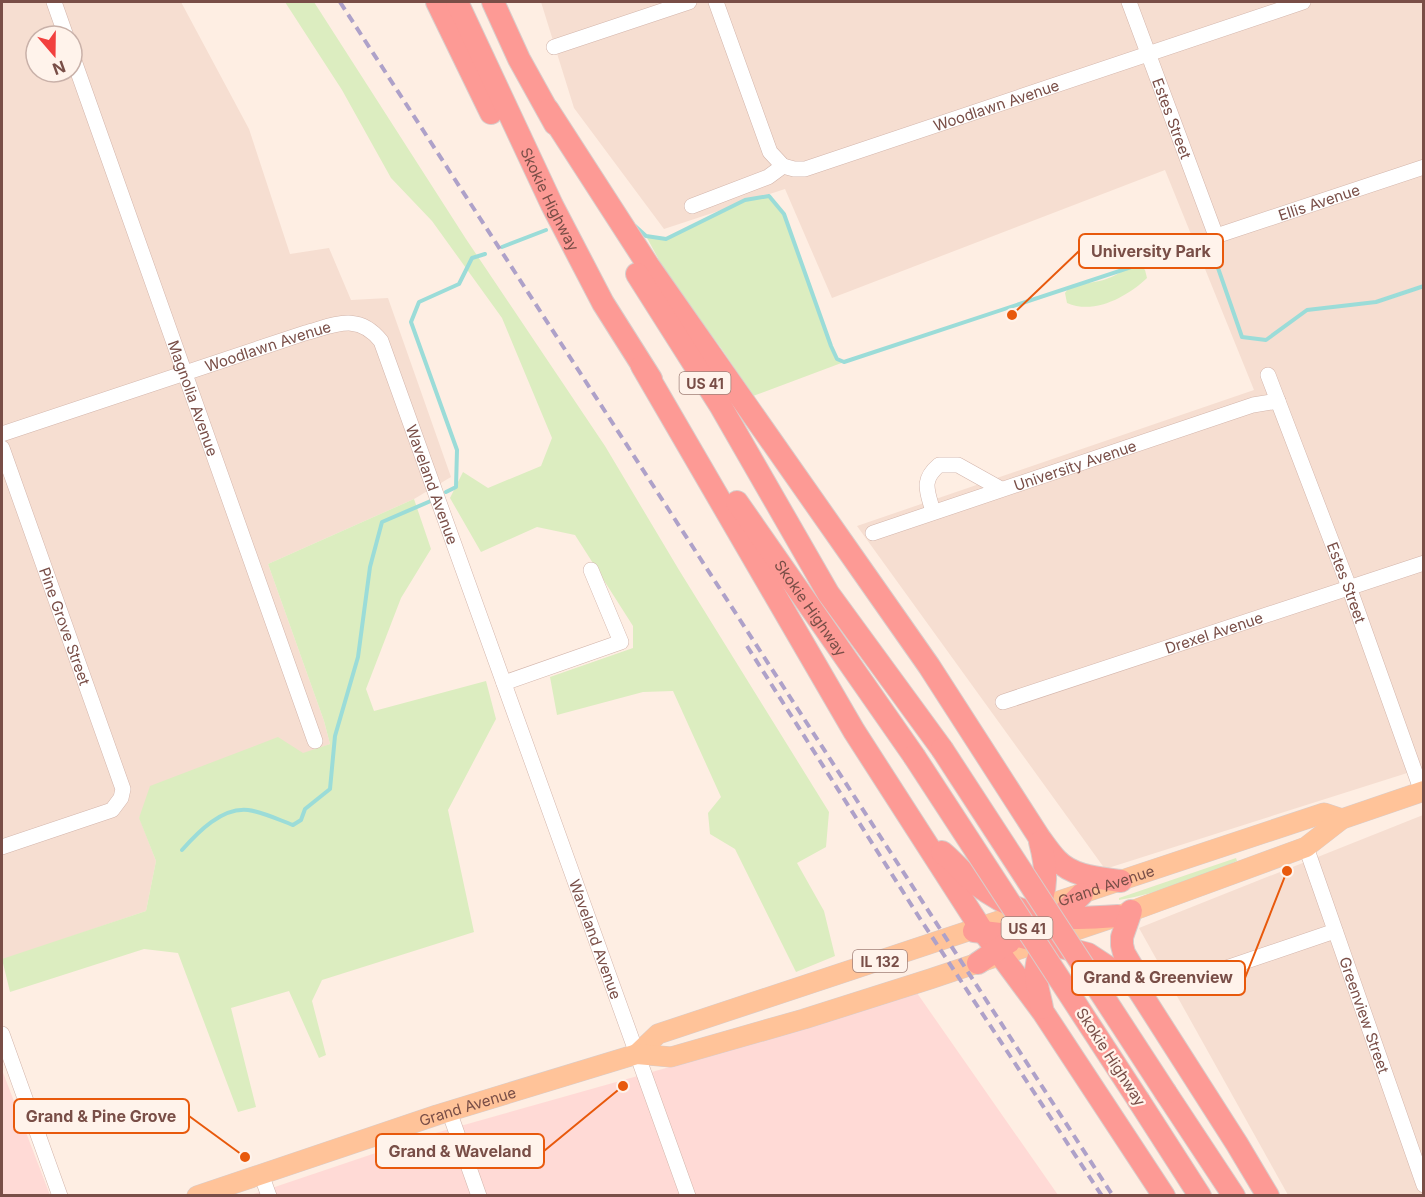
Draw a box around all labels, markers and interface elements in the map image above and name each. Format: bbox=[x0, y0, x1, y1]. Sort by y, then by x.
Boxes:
north arrow bbox=[24, 24, 84, 84]
text: N bbox=[50, 57, 68, 80]
street label: Woodlawn Avenue bbox=[931, 75, 1062, 135]
street label: Estes Street bbox=[1149, 75, 1196, 161]
street label: Skokie Highway bbox=[517, 144, 584, 255]
street label: Ellis Avenue bbox=[1276, 180, 1362, 224]
callout: University Park bbox=[1079, 234, 1223, 268]
text: University Park bbox=[1091, 241, 1212, 261]
street label: Woodlawn Avenue bbox=[202, 317, 333, 375]
street label: Magnolia Avenue bbox=[164, 338, 223, 459]
road number: US 41 bbox=[680, 372, 730, 394]
street label: Waveland Avenue bbox=[402, 422, 463, 547]
street label: University Avenue bbox=[1011, 436, 1139, 495]
street label: Estes Street bbox=[1323, 539, 1371, 626]
street label: Skokie Highway bbox=[771, 556, 851, 660]
street label: Pine Grove Street bbox=[36, 565, 95, 688]
street label: Drexel Avenue bbox=[1162, 607, 1265, 657]
street label: Grand Avenue bbox=[1055, 861, 1157, 910]
street label: Waveland Avenue bbox=[565, 876, 626, 1002]
road number: US 41 bbox=[1002, 917, 1052, 939]
road number: IL 132 bbox=[853, 950, 907, 972]
street label: Greenview Street bbox=[1336, 954, 1394, 1076]
callout: Grand & Greenview bbox=[1072, 961, 1245, 995]
text: Grand & Greenview bbox=[1083, 967, 1233, 987]
street label: Skokie Highway bbox=[1072, 1004, 1150, 1110]
street label: Grand Avenue bbox=[416, 1082, 518, 1130]
callout: Grand & Pine Grove bbox=[14, 1099, 189, 1133]
text: Grand & Pine Grove bbox=[26, 1106, 176, 1126]
callout: Grand & Waveland bbox=[376, 1134, 544, 1168]
text: Grand & Waveland bbox=[388, 1141, 532, 1161]

